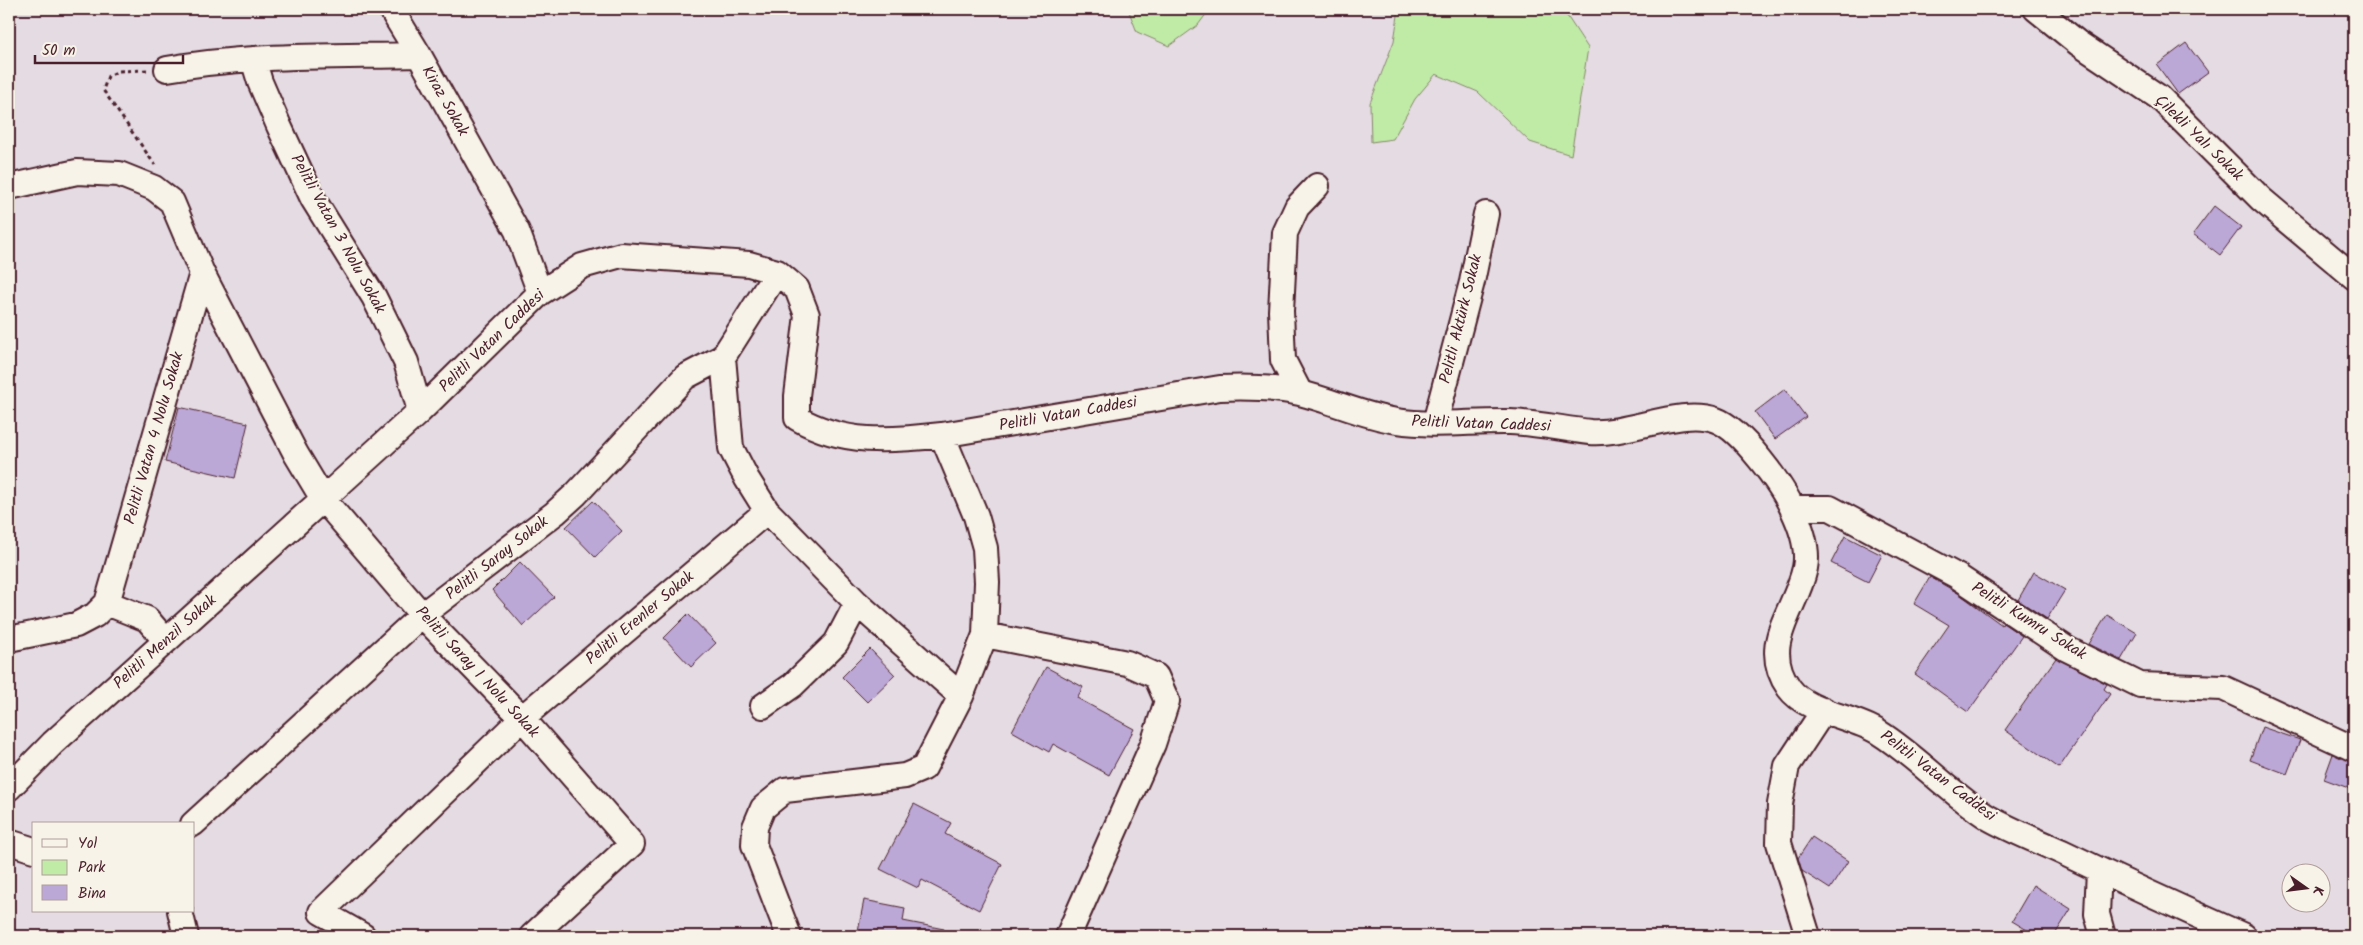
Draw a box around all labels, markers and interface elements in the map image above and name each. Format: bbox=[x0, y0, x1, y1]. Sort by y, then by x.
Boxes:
scale bar bbox=[35, 32, 182, 64]
text: 50 m bbox=[42, 39, 76, 63]
street label: Kiraz Sokak bbox=[415, 61, 476, 141]
street label: Çilekli Yalı Sokak bbox=[2149, 89, 2250, 188]
street label: Pelitli Vatan 3 Nolu Sokak bbox=[284, 150, 392, 319]
street label: Pelitli Aktürk Sokak bbox=[1433, 251, 1489, 386]
street label: Pelitli Vatan Caddesi bbox=[433, 283, 552, 398]
street label: Pelitli Vatan 4 Nolu Sokak bbox=[117, 348, 191, 527]
street label: Pelitli Vatan Caddesi bbox=[997, 389, 1140, 438]
street label: Pelitli Vatan Caddesi bbox=[1411, 409, 1552, 439]
street label: Pelitli Saray Sokak bbox=[440, 509, 554, 606]
street label: Pelitli Erenler Sokak bbox=[580, 565, 700, 671]
street label: Pelitli Kumru Sokak bbox=[1967, 576, 2092, 667]
street label: Pelitli Menzil Sokak bbox=[108, 588, 223, 695]
street label: Pelitli Saray 1 Nolu Sokak bbox=[409, 600, 545, 744]
street label: Pelitli Vatan Caddesi bbox=[1875, 724, 2002, 829]
legend bbox=[32, 822, 195, 912]
text: Yol bbox=[78, 832, 97, 856]
text: Park bbox=[78, 856, 106, 880]
north arrow bbox=[2280, 862, 2330, 912]
text: Bina bbox=[78, 882, 106, 906]
text: K bbox=[2306, 884, 2329, 898]

